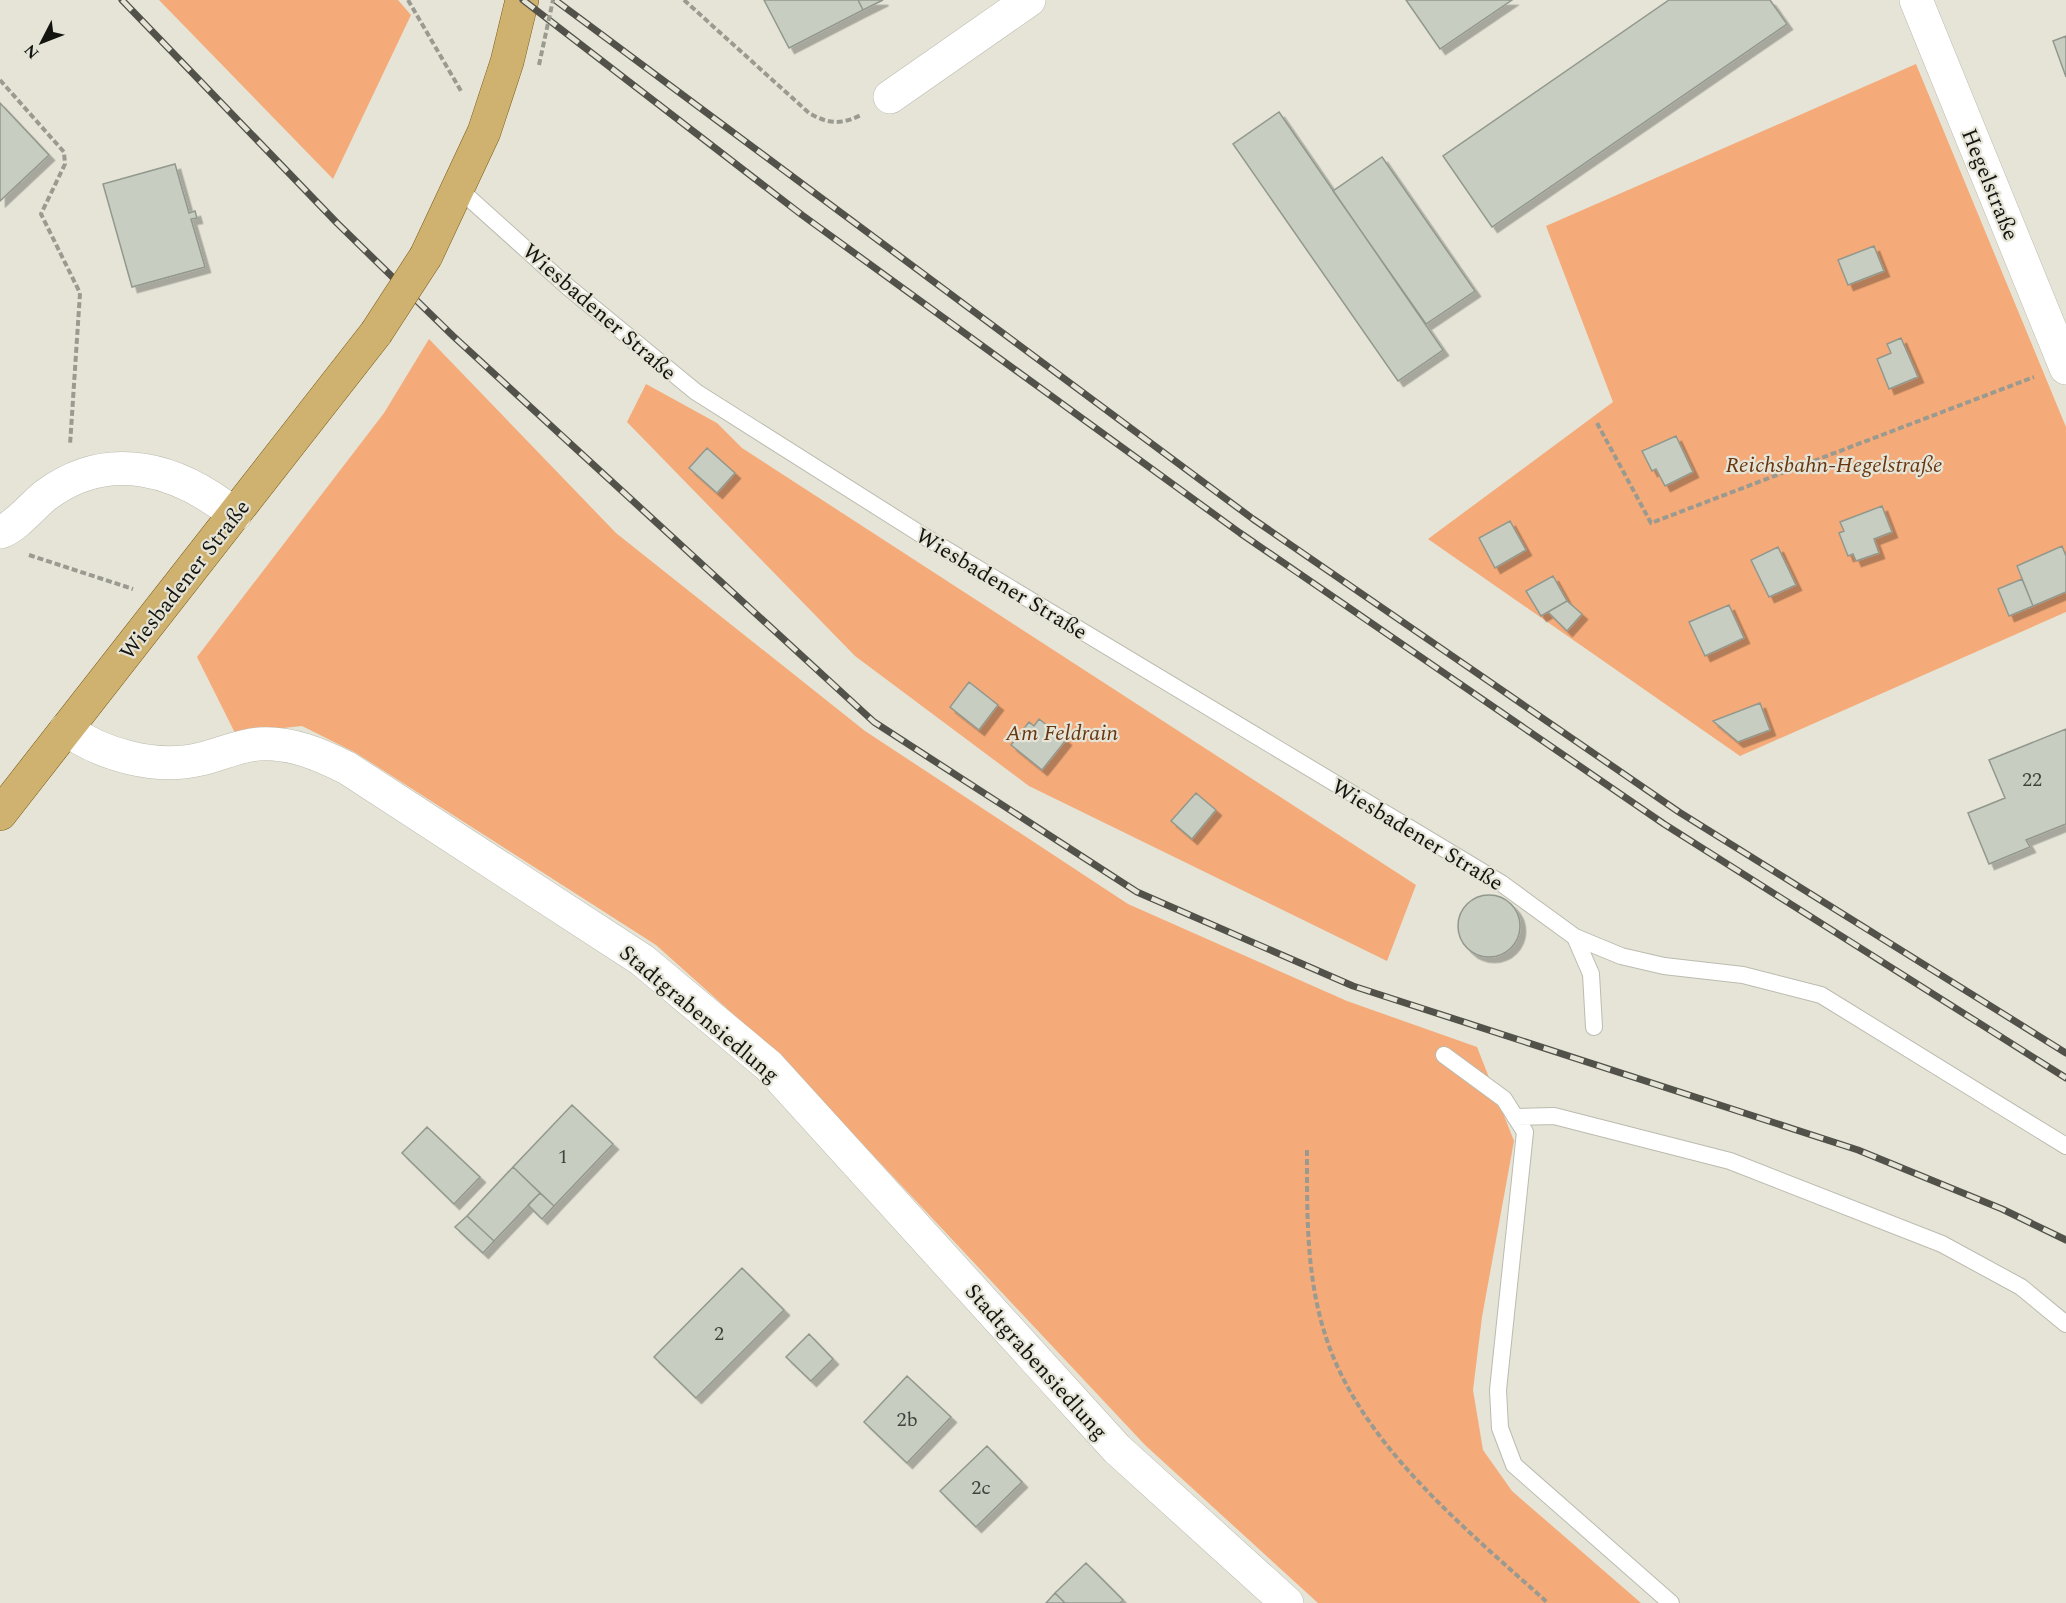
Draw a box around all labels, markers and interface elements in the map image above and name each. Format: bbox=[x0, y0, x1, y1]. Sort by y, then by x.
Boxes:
north arrow bbox=[12, 12, 72, 72]
text: N bbox=[18, 38, 45, 64]
street label: Hegelstraße bbox=[1952, 124, 2027, 246]
street label: Wiesbadener Straße bbox=[514, 236, 684, 389]
park label: Reichsbahn-Hegelstraße bbox=[1726, 449, 1942, 482]
street label: Wiesbadener Straße bbox=[112, 493, 258, 667]
street label: Wiesbadener Straße bbox=[909, 520, 1094, 649]
park label: Am Feldrain bbox=[1005, 717, 1118, 750]
house number: 22 bbox=[2022, 765, 2042, 795]
street label: Wiesbadener Straße bbox=[1325, 771, 1510, 900]
street label: Stadtgrabensiedlung bbox=[612, 937, 787, 1091]
house number: 1 bbox=[558, 1142, 568, 1172]
street label: Stadtgrabensiedlung bbox=[956, 1276, 1115, 1448]
house number: 2 bbox=[714, 1319, 724, 1349]
house number: 2b bbox=[896, 1405, 918, 1435]
house number: 2c bbox=[971, 1473, 991, 1503]

